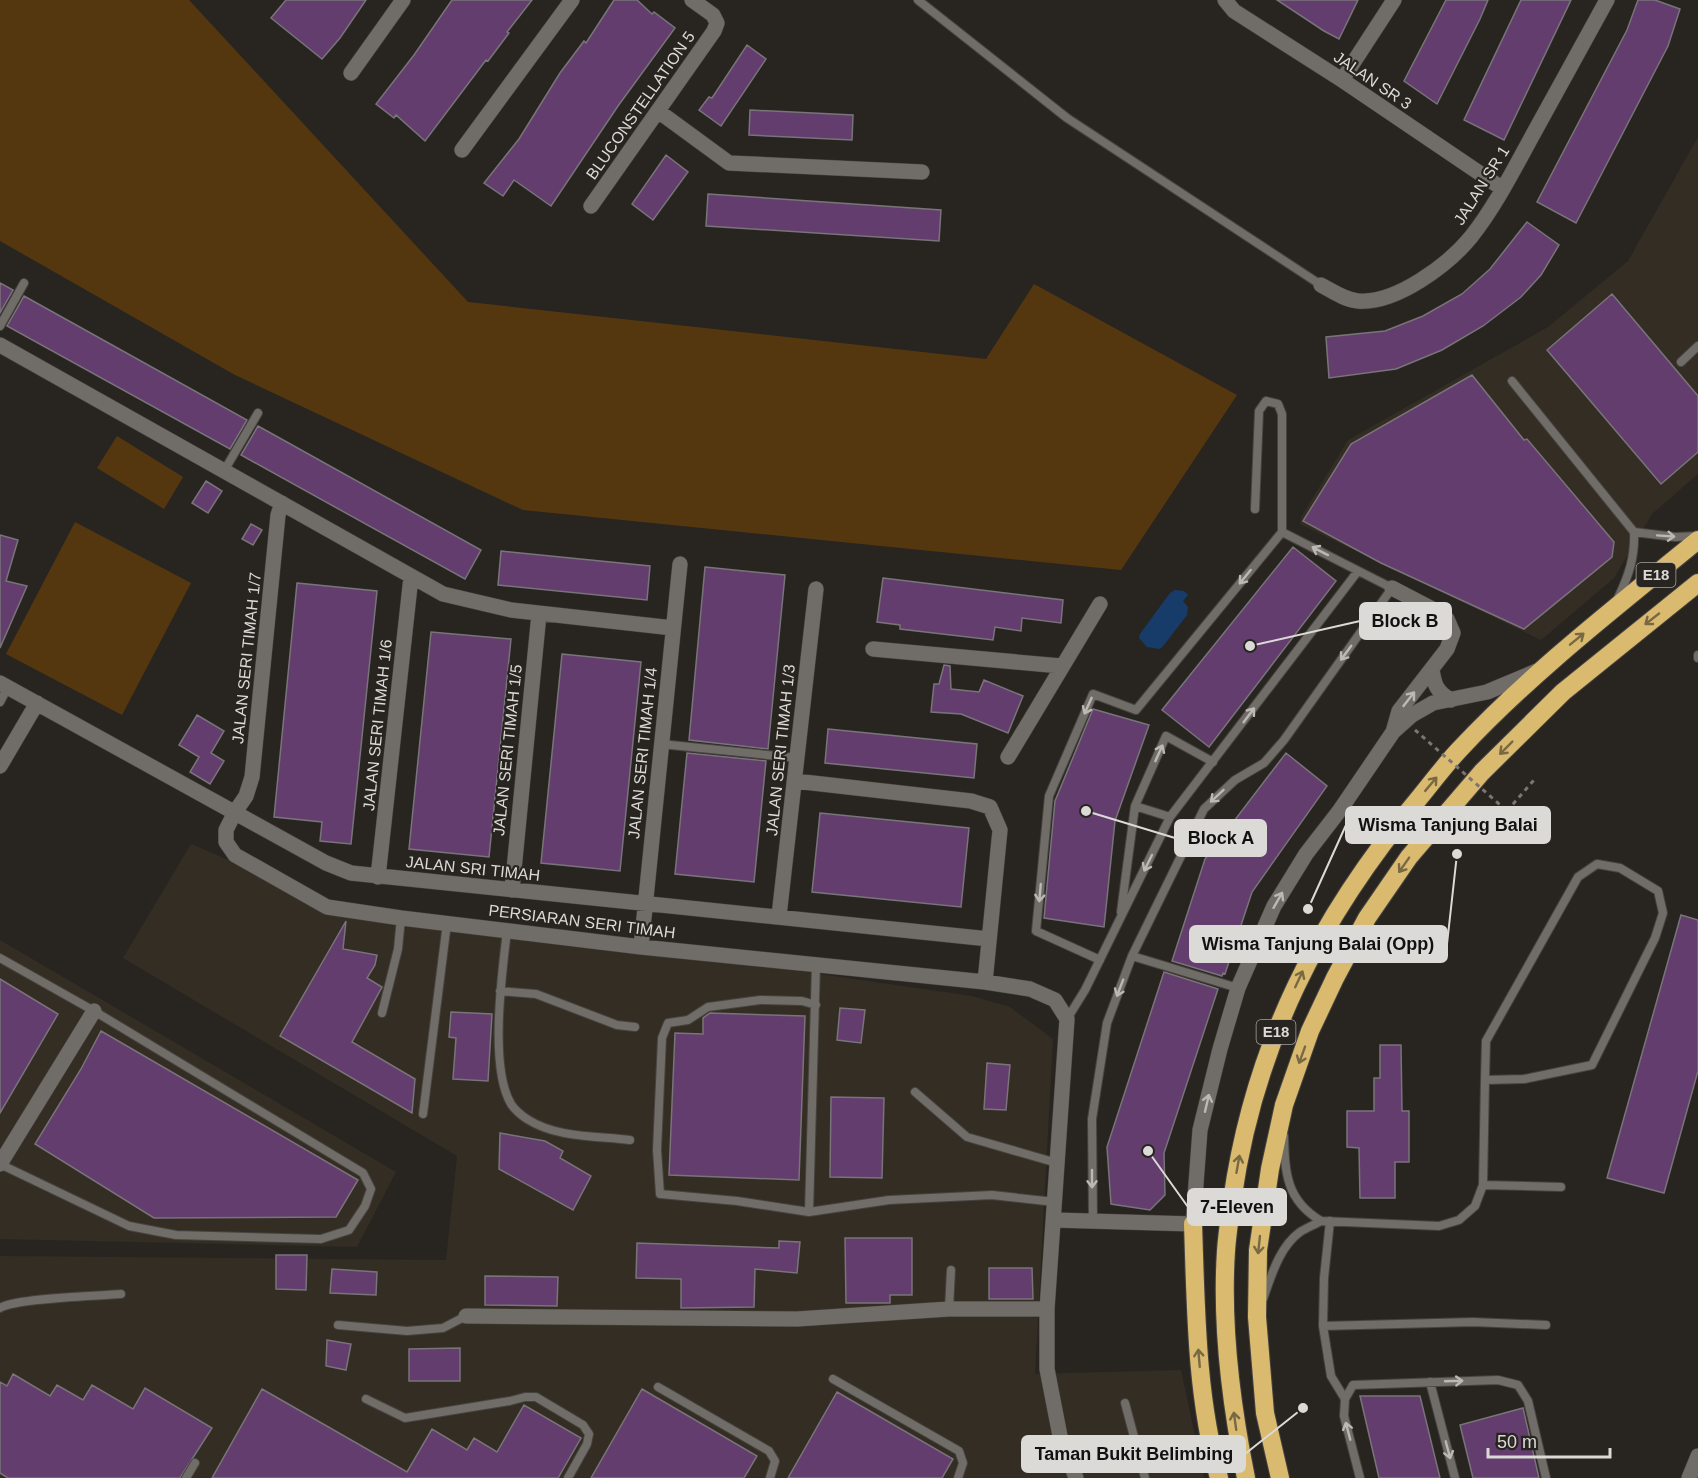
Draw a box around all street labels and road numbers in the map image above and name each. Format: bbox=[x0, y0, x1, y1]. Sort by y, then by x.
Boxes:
street label: BLUCONSTELLATION 5 bbox=[583, 28, 698, 183]
street label: JALAN SR 3 bbox=[1331, 48, 1415, 113]
street label: JALAN SR 1 bbox=[1450, 143, 1512, 228]
road number: E18 bbox=[1636, 563, 1676, 587]
street label: JALAN SERI TIMAH 1/7 bbox=[229, 571, 264, 745]
street label: JALAN SERI TIMAH 1/6 bbox=[360, 638, 395, 812]
street label: JALAN SERI TIMAH 1/5 bbox=[490, 663, 525, 837]
street label: JALAN SERI TIMAH 1/3 bbox=[763, 663, 798, 837]
street label: JALAN SERI TIMAH 1/4 bbox=[625, 666, 660, 840]
street label: JALAN SRI TIMAH bbox=[405, 853, 541, 884]
street label: PERSIARAN SERI TIMAH bbox=[488, 902, 676, 941]
road number: E18 bbox=[1256, 1020, 1296, 1044]

